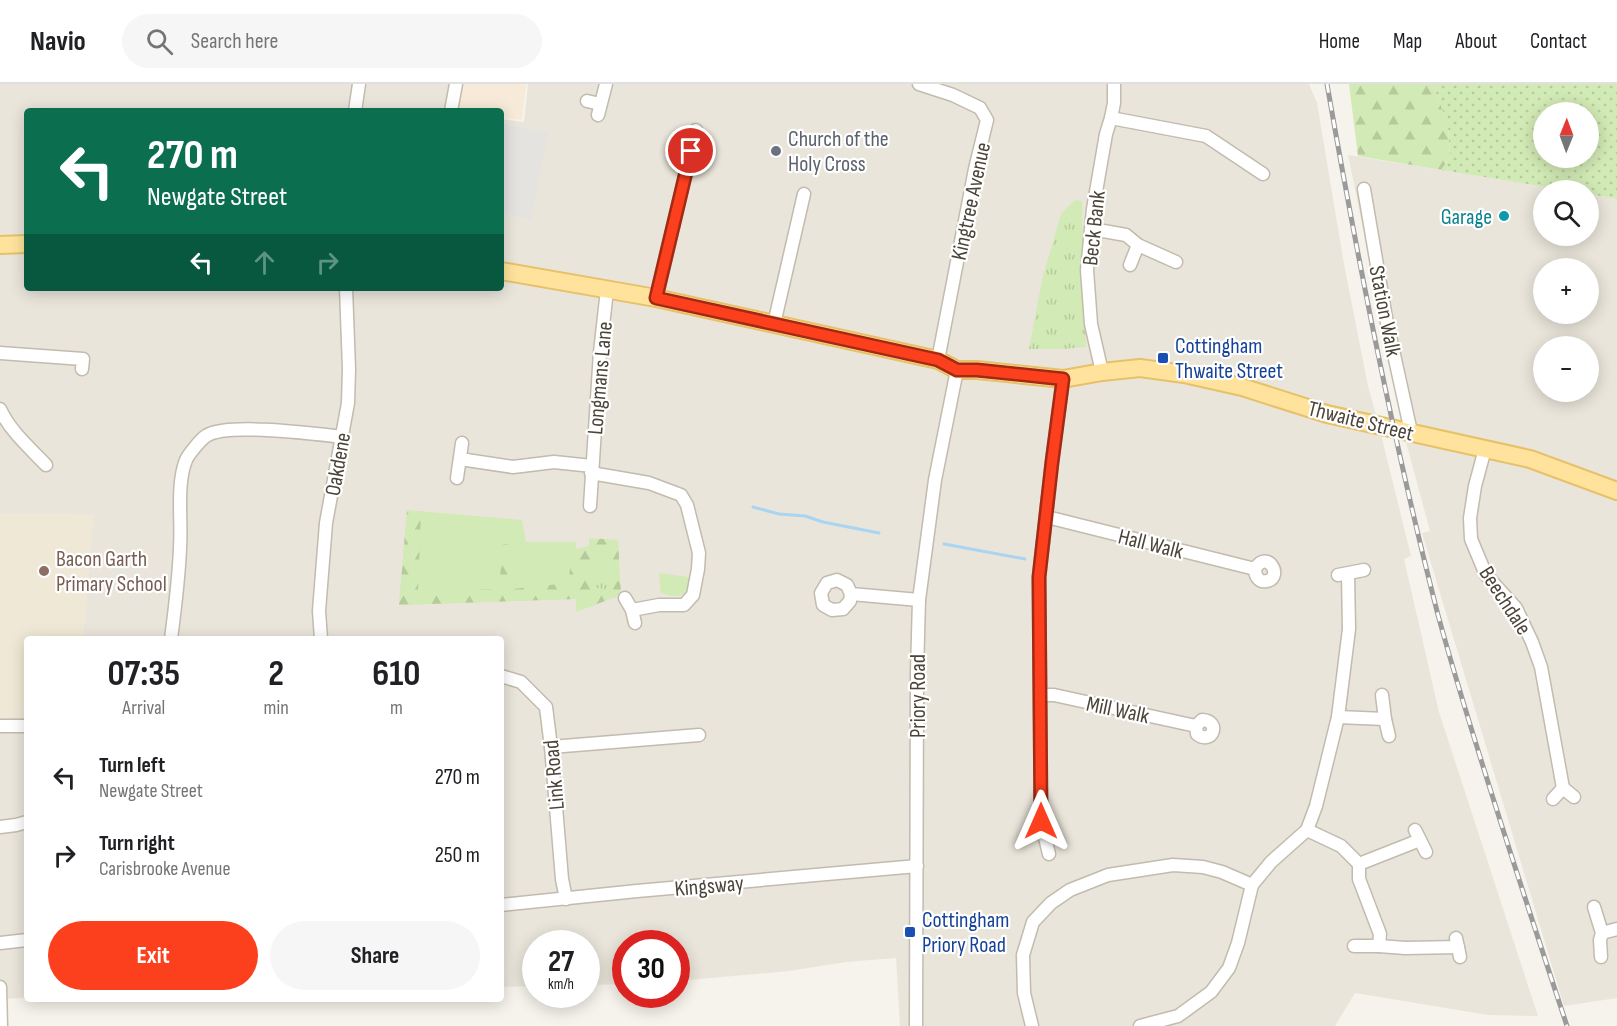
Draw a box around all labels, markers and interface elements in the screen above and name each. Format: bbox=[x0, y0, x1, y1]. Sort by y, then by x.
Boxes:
search box bbox=[122, 14, 542, 68]
text: Navio bbox=[30, 25, 86, 58]
icon: search bbox=[143, 25, 176, 58]
text: Search here bbox=[191, 28, 278, 55]
text: Home bbox=[1319, 29, 1360, 54]
text: Map bbox=[1393, 29, 1422, 54]
text: About bbox=[1455, 29, 1497, 54]
text: Contact bbox=[1530, 29, 1587, 54]
north arrow bbox=[1533, 102, 1599, 168]
map controls bbox=[1533, 102, 1599, 402]
pin bbox=[665, 125, 716, 176]
place label: Church of the Holy Cross bbox=[788, 126, 889, 178]
text: 270 m bbox=[147, 130, 238, 181]
icon: left bbox=[48, 132, 126, 210]
icon: arrive bbox=[674, 134, 707, 167]
street label: Kingtree Avenue bbox=[946, 140, 997, 263]
marker: Church of the Holy Cross bbox=[769, 144, 783, 158]
button: search bbox=[1533, 180, 1599, 246]
text: Newgate Street bbox=[147, 181, 287, 213]
street label: Beck Bank bbox=[1077, 189, 1112, 267]
place label: Garage bbox=[1441, 204, 1492, 231]
marker: Garage bbox=[1497, 209, 1511, 223]
icon: left bbox=[185, 246, 218, 279]
icon: ahead bbox=[248, 246, 281, 279]
icon: right bbox=[311, 246, 344, 279]
button: + bbox=[1533, 258, 1599, 324]
street label: Station Walk bbox=[1362, 264, 1407, 360]
street label: Longmans Lane bbox=[582, 320, 619, 436]
place label: Cottingham Thwaite Street bbox=[1175, 333, 1283, 385]
button: − bbox=[1533, 336, 1599, 402]
marker: Cottingham Thwaite Street bbox=[1156, 351, 1170, 365]
street label: Thwaite Street bbox=[1305, 395, 1417, 448]
street label: Oakdene bbox=[320, 431, 357, 498]
street label: Hall Walk bbox=[1115, 523, 1187, 566]
place label: Bacon Garth Primary School bbox=[56, 546, 167, 598]
street label: Beechdale bbox=[1473, 561, 1537, 640]
marker: Bacon Garth Primary School bbox=[37, 564, 51, 578]
text: 07:35 bbox=[108, 653, 180, 696]
text: 2 bbox=[268, 653, 284, 696]
text: 610 bbox=[372, 653, 420, 696]
street label: Priory Road bbox=[905, 654, 932, 738]
street label: Mill Walk bbox=[1084, 691, 1152, 730]
text: Arrival bbox=[122, 696, 165, 720]
text: min bbox=[264, 696, 289, 720]
text: m bbox=[390, 696, 403, 720]
street label: Link Road bbox=[538, 739, 571, 811]
text: Turn left bbox=[99, 752, 165, 779]
icon: left bbox=[48, 761, 81, 794]
text: 270 m bbox=[435, 764, 480, 791]
text: Newgate Street bbox=[99, 779, 203, 803]
position arrow bbox=[1009, 789, 1073, 853]
text: Turn right bbox=[99, 830, 175, 857]
icon: right bbox=[48, 839, 81, 872]
text: 250 m bbox=[435, 842, 480, 869]
text: Carisbrooke Avenue bbox=[99, 857, 230, 881]
street label: Kingsway bbox=[674, 870, 745, 903]
place label: Cottingham Priory Road bbox=[922, 907, 1009, 959]
button: Exit bbox=[48, 921, 258, 990]
button: Share bbox=[270, 921, 480, 990]
marker: Cottingham Priory Road bbox=[903, 925, 917, 939]
speed limit sign: 30 bbox=[612, 930, 690, 1008]
text: 27 bbox=[548, 944, 574, 980]
text: km/h bbox=[548, 975, 574, 994]

